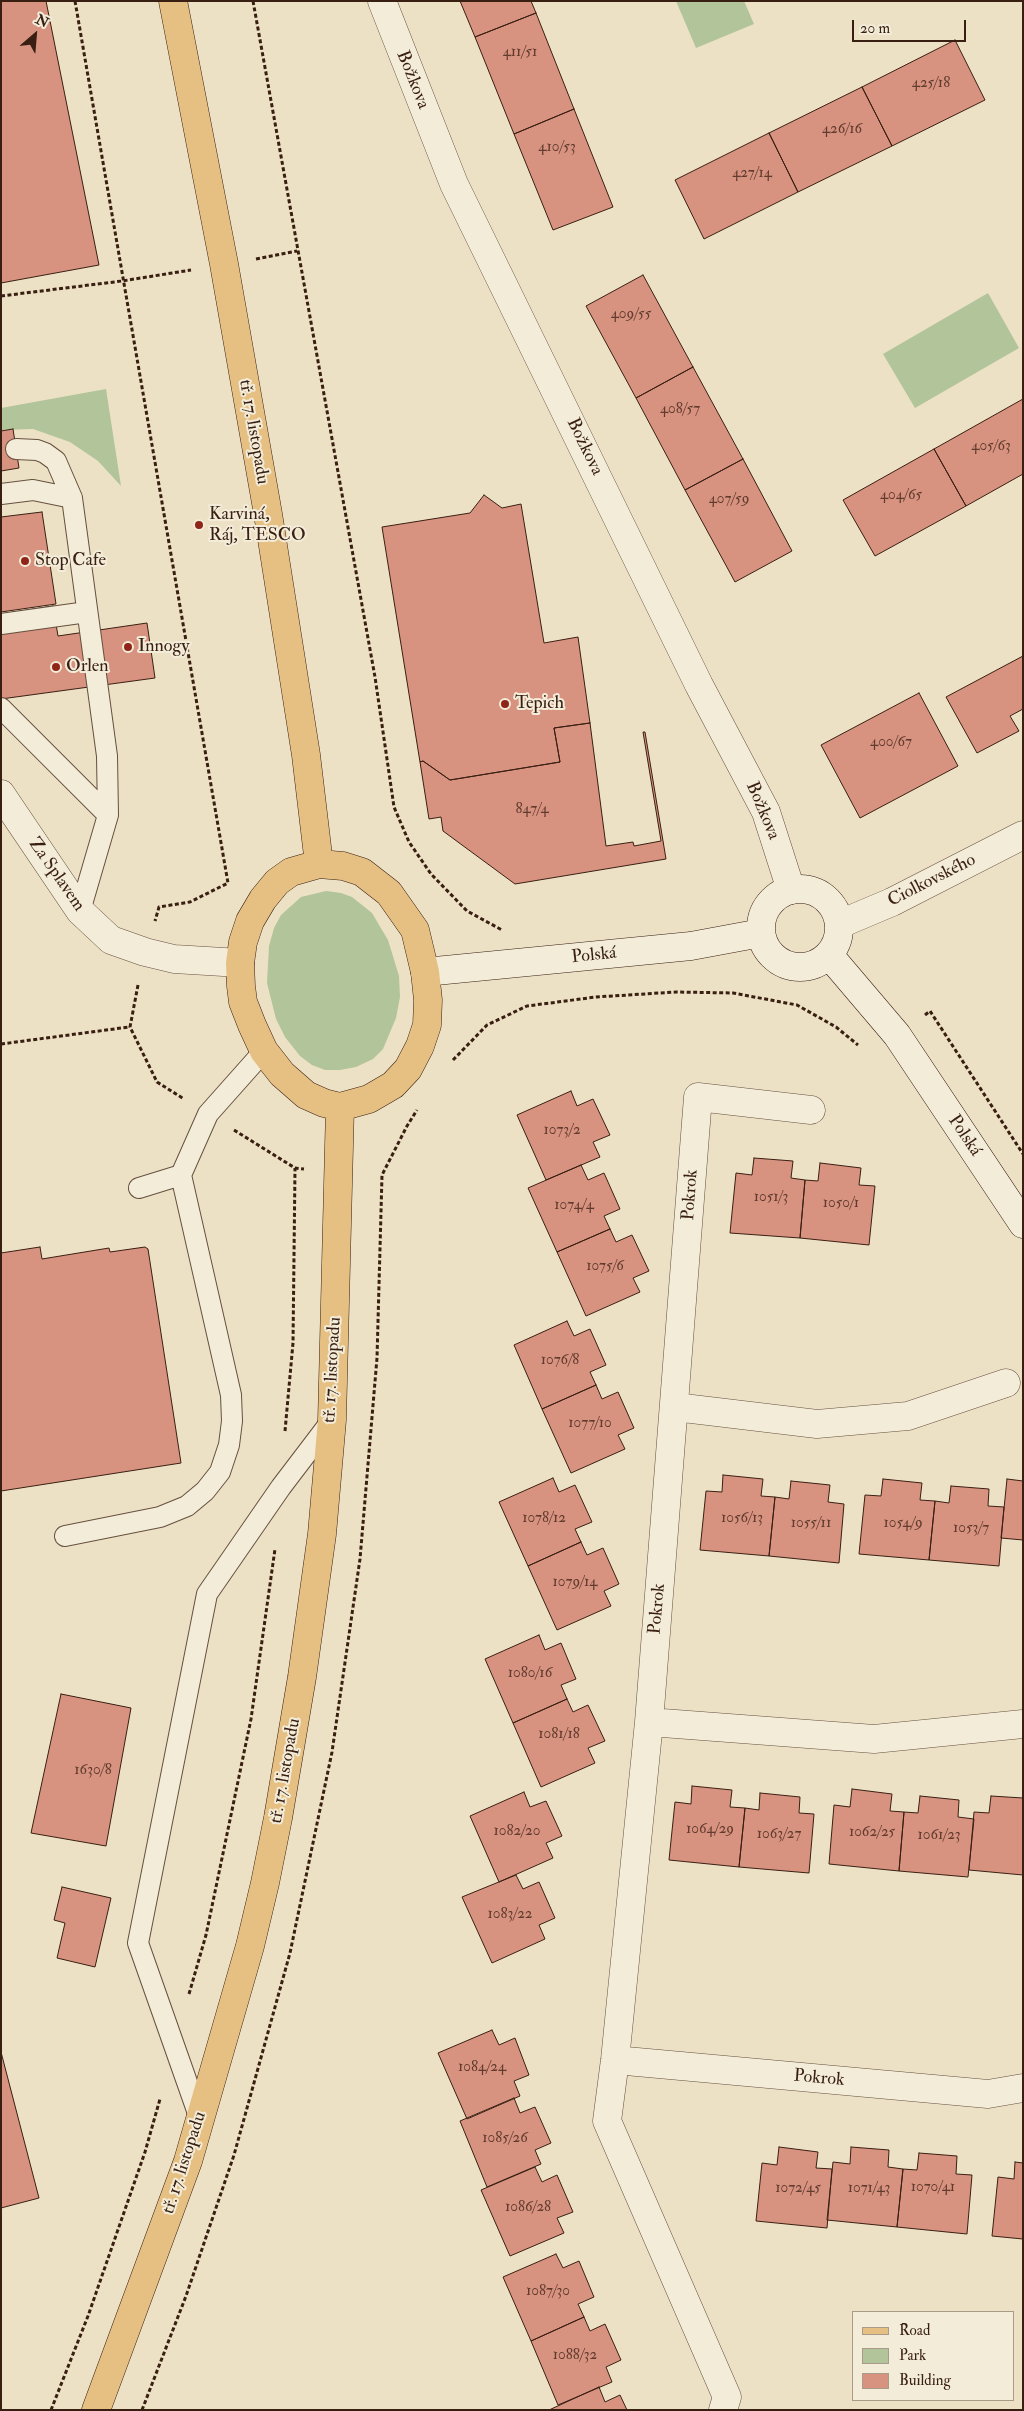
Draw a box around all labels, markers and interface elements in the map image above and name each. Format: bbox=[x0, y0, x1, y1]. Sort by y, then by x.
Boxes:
north arrow bbox=[10, 10, 60, 60]
scale bar bbox=[854, 10, 968, 42]
text: N bbox=[33, 11, 51, 32]
text: 20 m bbox=[860, 19, 890, 38]
house number: 411/51 bbox=[503, 44, 537, 62]
street label: Božkova bbox=[391, 48, 433, 112]
house number: 425/18 bbox=[912, 75, 950, 93]
house number: 426/16 bbox=[822, 121, 862, 139]
house number: 410/53 bbox=[538, 139, 576, 157]
house number: 427/14 bbox=[732, 165, 772, 183]
house number: 409/55 bbox=[611, 306, 651, 324]
street label: tř. 17. listopadu bbox=[233, 378, 273, 486]
house number: 408/57 bbox=[660, 401, 700, 419]
street label: Božkova bbox=[561, 415, 607, 479]
house number: 405/63 bbox=[971, 438, 1011, 456]
house number: 404/65 bbox=[880, 487, 922, 505]
house number: 407/59 bbox=[709, 491, 749, 509]
place label: Karviná, Ráj, TESCO bbox=[209, 504, 306, 546]
marker: Karviná, Ráj, TESCO bbox=[193, 519, 205, 531]
place label: Stop Cafe bbox=[35, 550, 106, 572]
marker: Stop Cafe bbox=[19, 555, 31, 567]
place label: Innogy bbox=[138, 636, 189, 658]
marker: Innogy bbox=[122, 641, 134, 653]
place label: Orlen bbox=[66, 656, 109, 678]
marker: Orlen bbox=[50, 661, 62, 673]
place label: Tepich bbox=[515, 693, 564, 715]
marker: Tepich bbox=[499, 698, 511, 710]
house number: 400/67 bbox=[870, 734, 912, 752]
street label: Božkova bbox=[740, 779, 784, 843]
house number: 847/4 bbox=[515, 801, 549, 819]
street label: Za Splavem bbox=[23, 834, 89, 916]
street label: Ciolkovského bbox=[884, 850, 980, 912]
street label: Polská bbox=[570, 943, 618, 969]
street label: Polská bbox=[942, 1111, 986, 1161]
house number: 1073/2 bbox=[543, 1122, 581, 1140]
street label: Pokrok bbox=[678, 1169, 704, 1221]
house number: 1051/3 bbox=[754, 1189, 788, 1207]
house number: 1050/1 bbox=[823, 1195, 859, 1213]
house number: 1074/4 bbox=[554, 1197, 594, 1215]
house number: 1075/6 bbox=[586, 1258, 624, 1276]
street label: tř. 17. listopadu bbox=[319, 1316, 347, 1424]
house number: 1076/8 bbox=[541, 1352, 579, 1370]
house number: 1077/10 bbox=[568, 1415, 612, 1433]
house number: 1078/12 bbox=[522, 1510, 566, 1528]
house number: 1056/13 bbox=[721, 1510, 763, 1528]
house number: 1055/11 bbox=[791, 1515, 831, 1533]
house number: 1054/9 bbox=[883, 1515, 923, 1533]
house number: 1053/7 bbox=[953, 1520, 989, 1538]
house number: 1079/14 bbox=[553, 1574, 597, 1592]
street label: Pokrok bbox=[645, 1583, 671, 1635]
house number: 1080/16 bbox=[508, 1665, 552, 1683]
street label: tř. 17. listopadu bbox=[266, 1717, 306, 1825]
house number: 1081/18 bbox=[538, 1726, 580, 1744]
house number: 1630/8 bbox=[74, 1762, 112, 1780]
house number: 1064/29 bbox=[686, 1821, 734, 1839]
house number: 1082/20 bbox=[494, 1823, 540, 1841]
house number: 1062/25 bbox=[849, 1824, 895, 1842]
house number: 1063/27 bbox=[757, 1826, 801, 1844]
house number: 1061/23 bbox=[917, 1827, 961, 1845]
house number: 1083/22 bbox=[488, 1906, 532, 1924]
house number: 1084/24 bbox=[458, 2059, 506, 2077]
street label: Pokrok bbox=[793, 2066, 845, 2092]
street label: tř. 17. listopadu bbox=[158, 2109, 212, 2217]
house number: 1085/26 bbox=[482, 2130, 528, 2148]
house number: 1070/41 bbox=[911, 2179, 955, 2197]
house number: 1072/45 bbox=[775, 2180, 821, 2198]
house number: 1071/43 bbox=[848, 2180, 890, 2198]
house number: 1086/28 bbox=[505, 2199, 551, 2217]
house number: 1087/30 bbox=[526, 2283, 570, 2301]
legend bbox=[852, 2311, 1014, 2401]
text: Road bbox=[899, 2321, 930, 2340]
text: Park bbox=[899, 2346, 926, 2365]
house number: 1088/32 bbox=[553, 2347, 597, 2365]
text: Building bbox=[899, 2371, 951, 2390]

